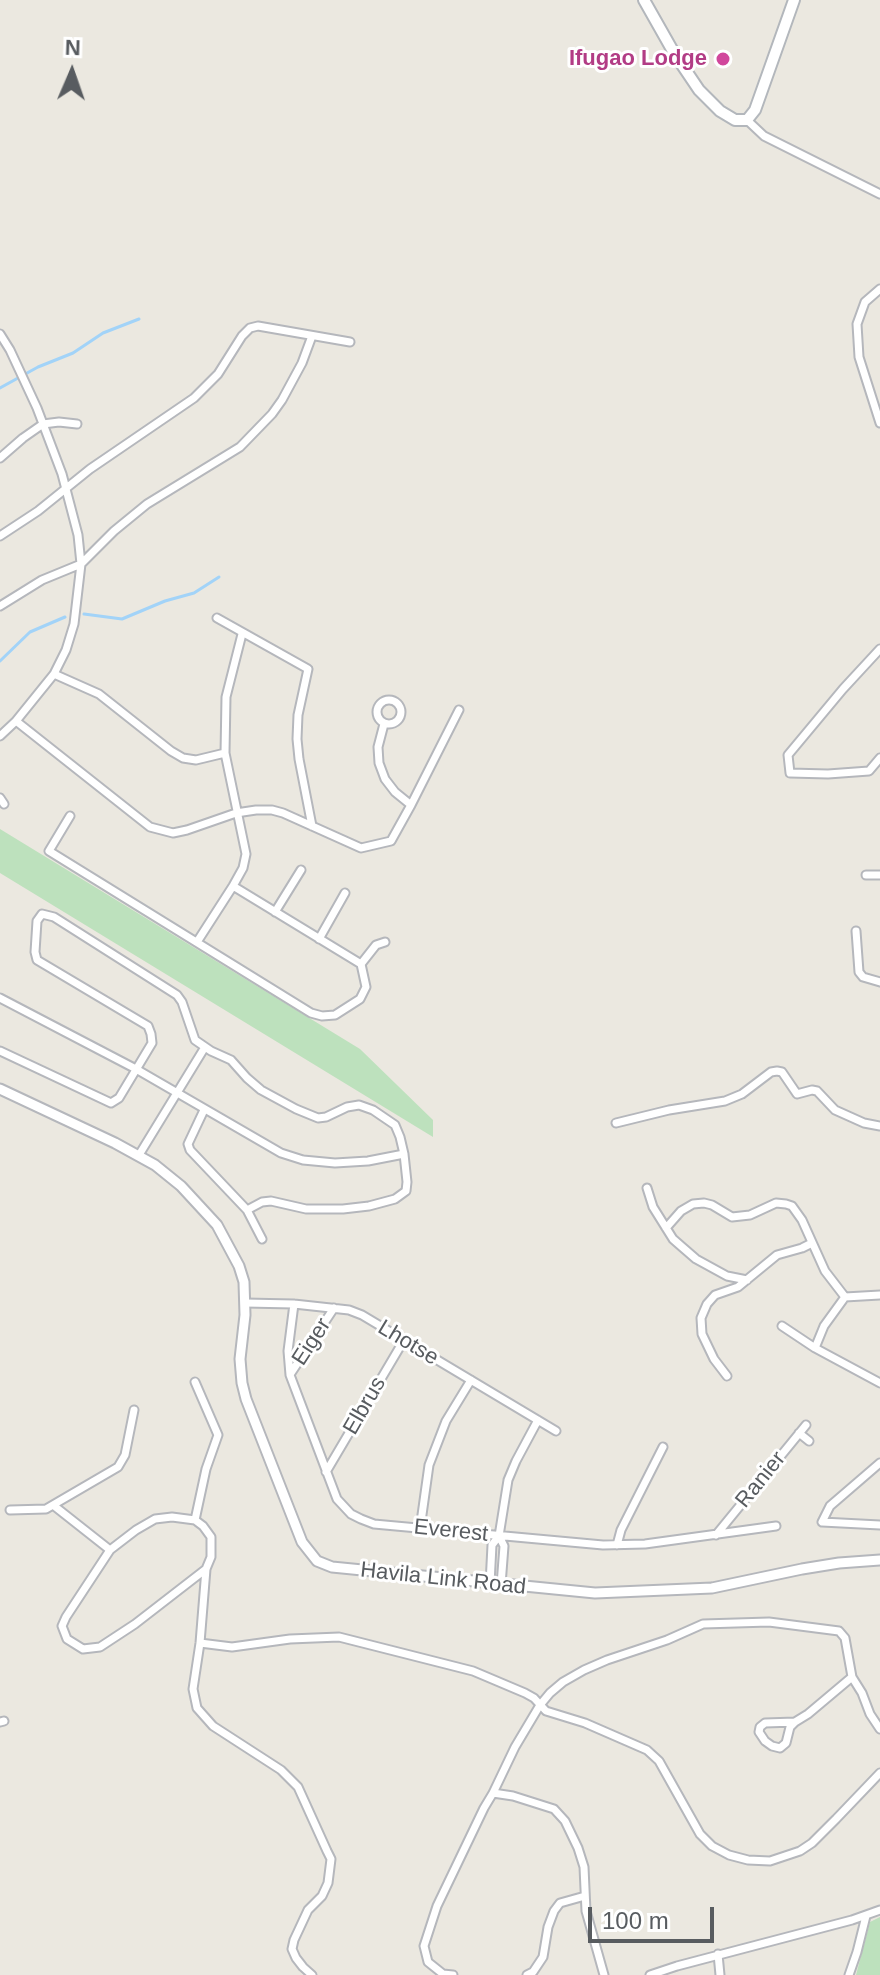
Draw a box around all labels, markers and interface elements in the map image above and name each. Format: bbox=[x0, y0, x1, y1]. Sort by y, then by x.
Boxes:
north arrow bbox=[32, 32, 112, 112]
text: N bbox=[64, 35, 81, 60]
place label: Ifugao Lodge bbox=[569, 46, 707, 72]
marker: Ifugao Lodge bbox=[714, 50, 732, 68]
street label: Eiger bbox=[287, 1313, 337, 1371]
street label: Lhotse bbox=[373, 1315, 443, 1371]
street label: Elbrus bbox=[338, 1372, 392, 1440]
street label: Ranier bbox=[730, 1447, 792, 1513]
street label: Everest bbox=[413, 1514, 489, 1548]
street label: Havila Link Road bbox=[359, 1557, 527, 1601]
scale bar bbox=[592, 1891, 718, 1941]
text: 100 m bbox=[602, 1907, 669, 1934]

